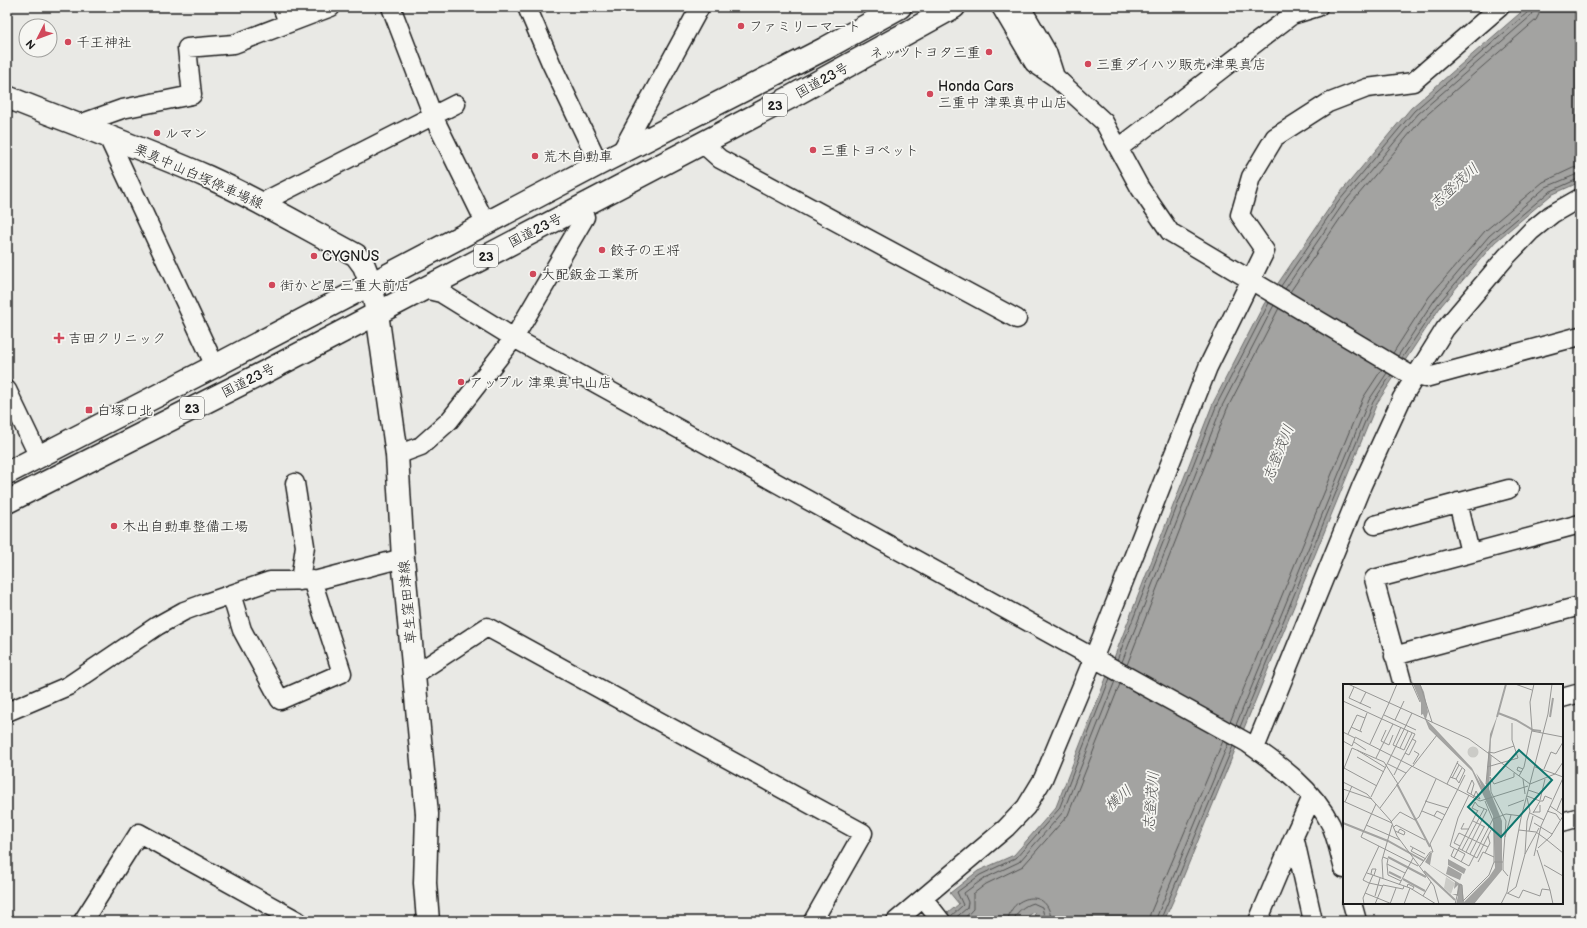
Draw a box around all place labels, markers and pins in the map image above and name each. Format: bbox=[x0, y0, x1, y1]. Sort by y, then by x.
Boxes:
place label: ファミリーマート bbox=[749, 18, 861, 35]
marker: ファミリーマート bbox=[736, 21, 746, 31]
place label: 千王神社 bbox=[76, 34, 132, 51]
marker: 千王神社 bbox=[63, 37, 73, 47]
place label: ネッツトヨタ三重 bbox=[870, 44, 981, 61]
marker: ネッツトヨタ三重 bbox=[984, 47, 994, 57]
place label: 三重ダイハツ販売 津栗真店 bbox=[1096, 56, 1266, 73]
marker: 三重ダイハツ販売 津栗真店 bbox=[1083, 59, 1093, 69]
place label: Honda Cars 三重中 津栗真中山店 bbox=[938, 78, 1068, 111]
marker: Honda Cars 三重中 津栗真中山店 bbox=[925, 89, 935, 99]
place label: ルマン bbox=[165, 125, 207, 142]
marker: ルマン bbox=[152, 128, 162, 138]
place label: 三重トヨペット bbox=[821, 142, 919, 159]
marker: 三重トヨペット bbox=[808, 145, 818, 155]
place label: 荒木自動車 bbox=[543, 148, 613, 165]
marker: 荒木自動車 bbox=[530, 151, 540, 161]
place label: 餃子の王将 bbox=[610, 242, 680, 259]
marker: 餃子の王将 bbox=[597, 245, 607, 255]
place label: CYGNUS bbox=[322, 248, 379, 265]
marker: CYGNUS bbox=[309, 251, 319, 261]
place label: 大配鈑金工業所 bbox=[541, 266, 639, 283]
marker: 大配鈑金工業所 bbox=[528, 269, 538, 279]
place label: 街かど屋 三重大前店 bbox=[280, 277, 410, 294]
marker: 街かど屋 三重大前店 bbox=[267, 280, 277, 290]
place label: 吉田クリニック bbox=[68, 330, 166, 347]
marker: 吉田クリニック bbox=[53, 332, 65, 344]
place label: アップル 津栗真中山店 bbox=[469, 374, 612, 391]
marker: アップル 津栗真中山店 bbox=[456, 377, 466, 387]
place label: 白塚口北 bbox=[97, 402, 153, 419]
marker: 白塚口北 bbox=[84, 405, 94, 415]
place label: 木出自動車整備工場 bbox=[122, 518, 248, 535]
marker: 木出自動車整備工場 bbox=[109, 521, 119, 531]

